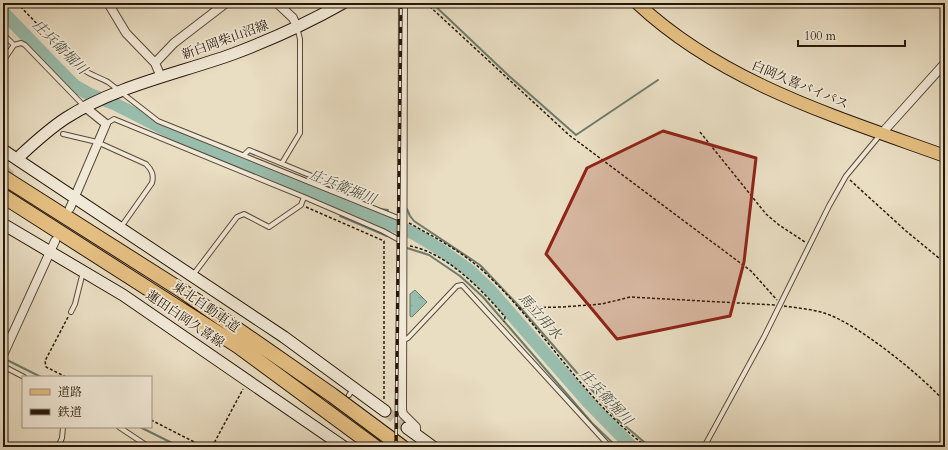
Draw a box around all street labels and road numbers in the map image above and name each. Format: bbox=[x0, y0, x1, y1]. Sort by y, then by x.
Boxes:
street label: 新白岡柴山沼線 bbox=[179, 16, 271, 64]
street label: 白岡久喜バイパス bbox=[749, 56, 851, 114]
street label: 東北自動車道 bbox=[169, 277, 243, 337]
street label: 蓮田白岡久喜線 bbox=[142, 286, 228, 352]

